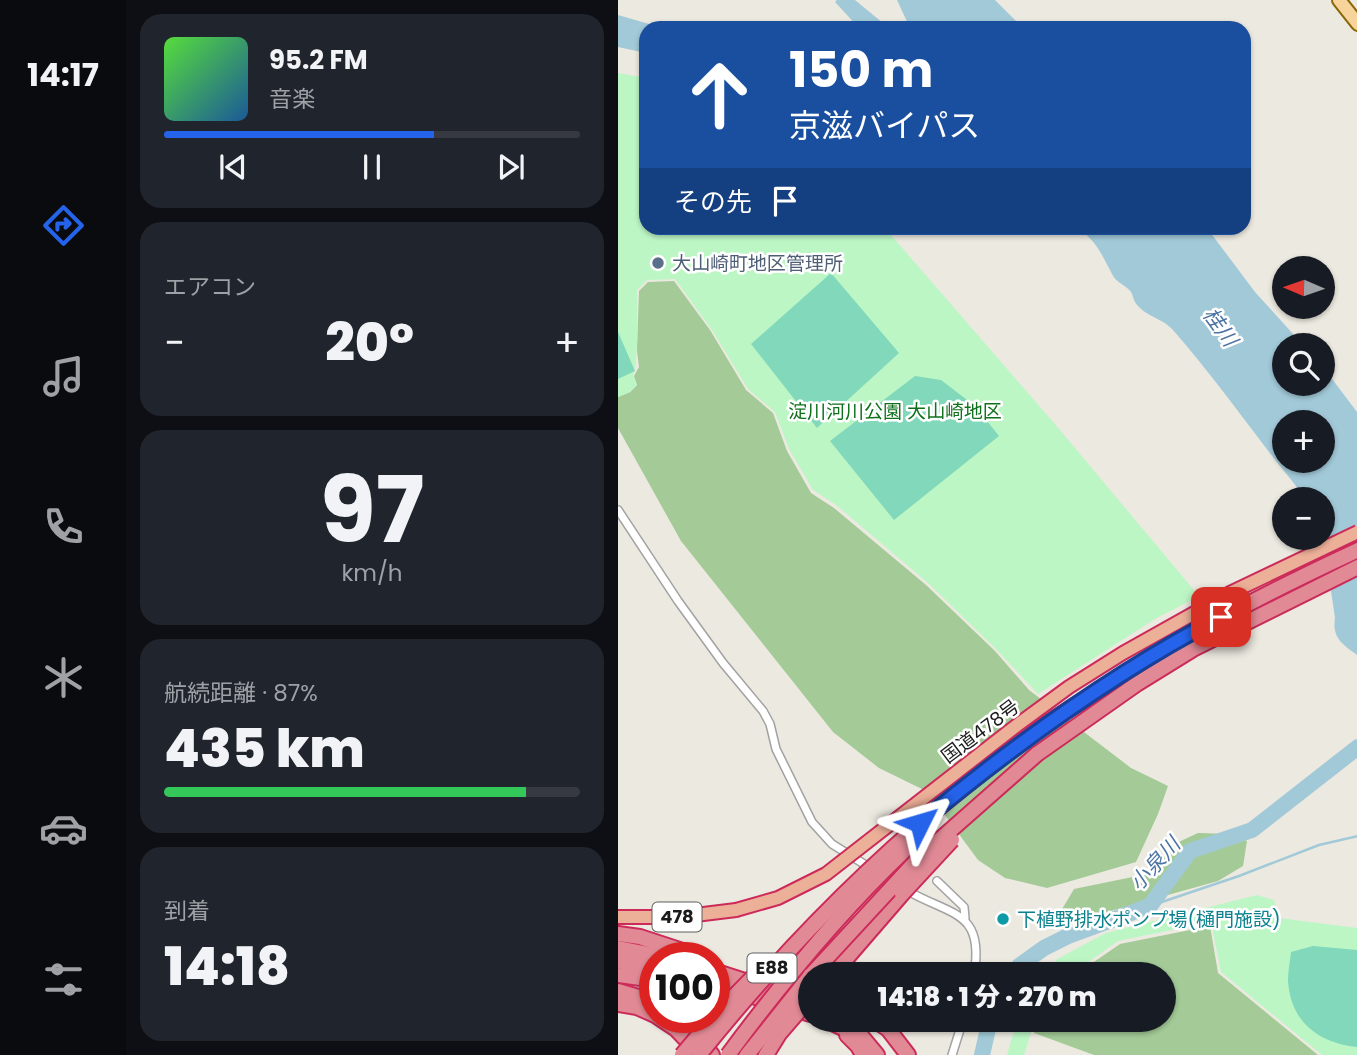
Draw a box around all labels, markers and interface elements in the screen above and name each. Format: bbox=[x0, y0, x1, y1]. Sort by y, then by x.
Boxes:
text: 150 m bbox=[789, 36, 934, 104]
text: 95.2 FM bbox=[269, 42, 368, 78]
icon: ahead bbox=[674, 49, 765, 140]
text: 14:17 bbox=[27, 52, 99, 97]
text: 音楽 bbox=[269, 83, 315, 115]
text: 京滋バイパス bbox=[789, 103, 980, 148]
icon: previous bbox=[214, 148, 252, 186]
icon: pause bbox=[353, 148, 391, 186]
icon: next bbox=[492, 148, 530, 186]
icon: arrive bbox=[766, 182, 804, 220]
text: その先 bbox=[674, 184, 752, 220]
icon: directions bbox=[39, 201, 88, 250]
place label: 大山崎町地区管理所 bbox=[672, 250, 843, 277]
marker: 大山崎町地区管理所 bbox=[650, 255, 666, 271]
north arrow bbox=[1272, 256, 1336, 318]
map controls bbox=[1272, 256, 1335, 550]
text: エアコン bbox=[164, 271, 256, 303]
water label: 桂川 bbox=[1196, 301, 1246, 354]
text: 20° bbox=[325, 306, 414, 379]
text: − bbox=[164, 316, 185, 369]
text: + bbox=[554, 316, 580, 369]
button: search bbox=[1272, 333, 1335, 396]
icon: music bbox=[39, 352, 88, 401]
park label: 淀川河川公園 大山崎地区 bbox=[788, 398, 1002, 425]
button: + bbox=[1272, 410, 1335, 473]
text: 97 bbox=[320, 446, 424, 574]
button: − bbox=[1272, 487, 1335, 550]
icon: phone bbox=[39, 502, 88, 551]
text: km/h bbox=[341, 557, 403, 589]
pin bbox=[1191, 587, 1251, 647]
icon: arrive bbox=[1202, 598, 1240, 636]
icon: climate bbox=[39, 653, 88, 702]
text: 航続距離 · 87% bbox=[164, 677, 318, 709]
street label: 国道478号 bbox=[936, 693, 1025, 770]
text: 435 km bbox=[164, 712, 365, 785]
position arrow bbox=[883, 786, 957, 860]
icon: car bbox=[39, 804, 88, 853]
water label: 小泉川 bbox=[1123, 829, 1188, 897]
text: 到着 bbox=[164, 895, 210, 927]
road number: 478 bbox=[652, 902, 702, 932]
place label: 下植野排水ポンプ場(樋門施設) bbox=[1017, 906, 1281, 933]
marker: 下植野排水ポンプ場(樋門施設) bbox=[995, 911, 1011, 927]
text: 14:18 bbox=[164, 930, 290, 1003]
speed limit sign: 100 bbox=[639, 942, 730, 1033]
road number: E88 bbox=[748, 953, 796, 982]
icon: filters bbox=[39, 955, 88, 1004]
text: 14:18 · 1 分 · 270 m bbox=[878, 979, 1096, 1015]

